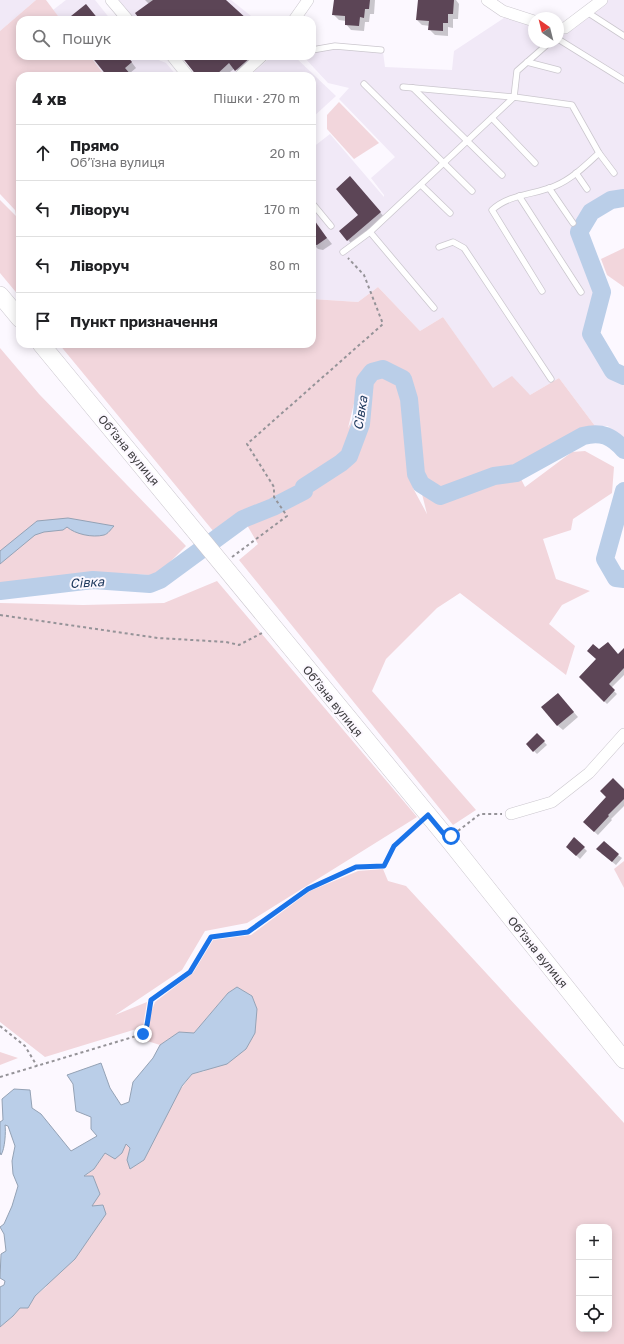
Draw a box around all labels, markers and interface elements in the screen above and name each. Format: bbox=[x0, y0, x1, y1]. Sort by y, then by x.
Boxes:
north arrow bbox=[528, 12, 564, 48]
search box bbox=[16, 16, 316, 60]
icon: search bbox=[30, 27, 52, 49]
text: Пошук bbox=[62, 29, 111, 47]
text: 4 хв bbox=[32, 88, 67, 109]
text: Пішки · 270 m bbox=[213, 90, 300, 106]
text: Прямо bbox=[70, 136, 119, 154]
icon: ahead bbox=[32, 142, 54, 164]
text: 20 m bbox=[270, 145, 300, 161]
text: Обʼїзна вулиця bbox=[70, 154, 165, 170]
icon: left bbox=[32, 198, 54, 220]
text: Ліворуч bbox=[70, 200, 129, 218]
text: 170 m bbox=[264, 201, 300, 217]
icon: left bbox=[32, 254, 54, 276]
text: Ліворуч bbox=[70, 256, 129, 274]
text: 80 m bbox=[269, 257, 300, 273]
icon: arrive bbox=[32, 310, 54, 332]
text: Пункт призначення bbox=[70, 312, 218, 330]
water label: Сівка bbox=[349, 394, 371, 431]
street label: Обʼїзна вулиця bbox=[95, 412, 163, 488]
water label: Сівка bbox=[69, 573, 105, 591]
street label: Обʼїзна вулиця bbox=[300, 662, 366, 740]
route start bbox=[442, 827, 460, 845]
street label: Обʼїзна вулиця bbox=[505, 913, 571, 991]
route end bbox=[134, 1025, 152, 1043]
map controls bbox=[576, 1224, 612, 1332]
button: + bbox=[576, 1224, 612, 1260]
button: − bbox=[576, 1260, 612, 1296]
button: locate bbox=[576, 1296, 612, 1332]

